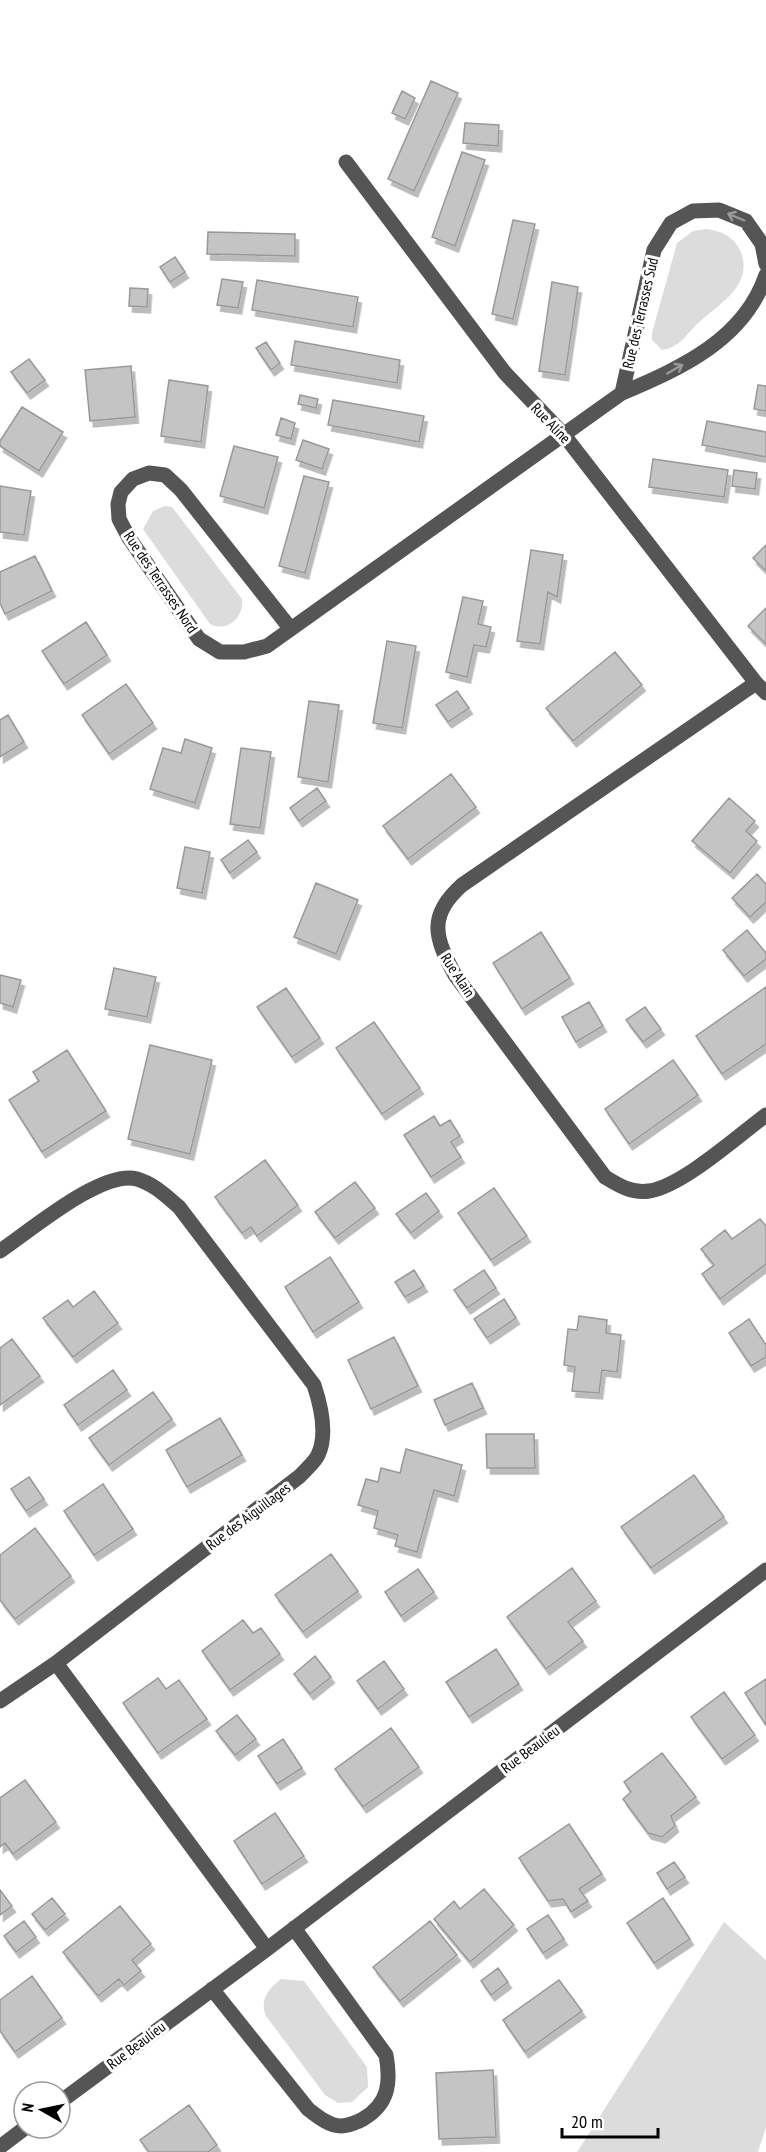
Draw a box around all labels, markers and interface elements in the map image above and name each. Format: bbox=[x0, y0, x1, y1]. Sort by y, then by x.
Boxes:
one-way arrow bbox=[728, 211, 746, 222]
street label: Rue des Terrasses Sud bbox=[618, 256, 662, 370]
one-way arrow bbox=[666, 363, 683, 375]
street label: Rue Aline bbox=[527, 399, 575, 447]
street label: Rue des Terrasses Nord bbox=[120, 527, 202, 637]
street label: Rue Alain bbox=[437, 949, 479, 1001]
street label: Rue des Aiguillages bbox=[202, 1478, 294, 1554]
street label: Rue Beaulieu bbox=[497, 1721, 563, 1777]
street label: Rue Beaulieu bbox=[103, 2017, 169, 2073]
north arrow bbox=[12, 2080, 72, 2140]
scale bar bbox=[562, 2101, 658, 2139]
text: N bbox=[17, 2102, 38, 2113]
text: 20 m bbox=[571, 2110, 603, 2133]

